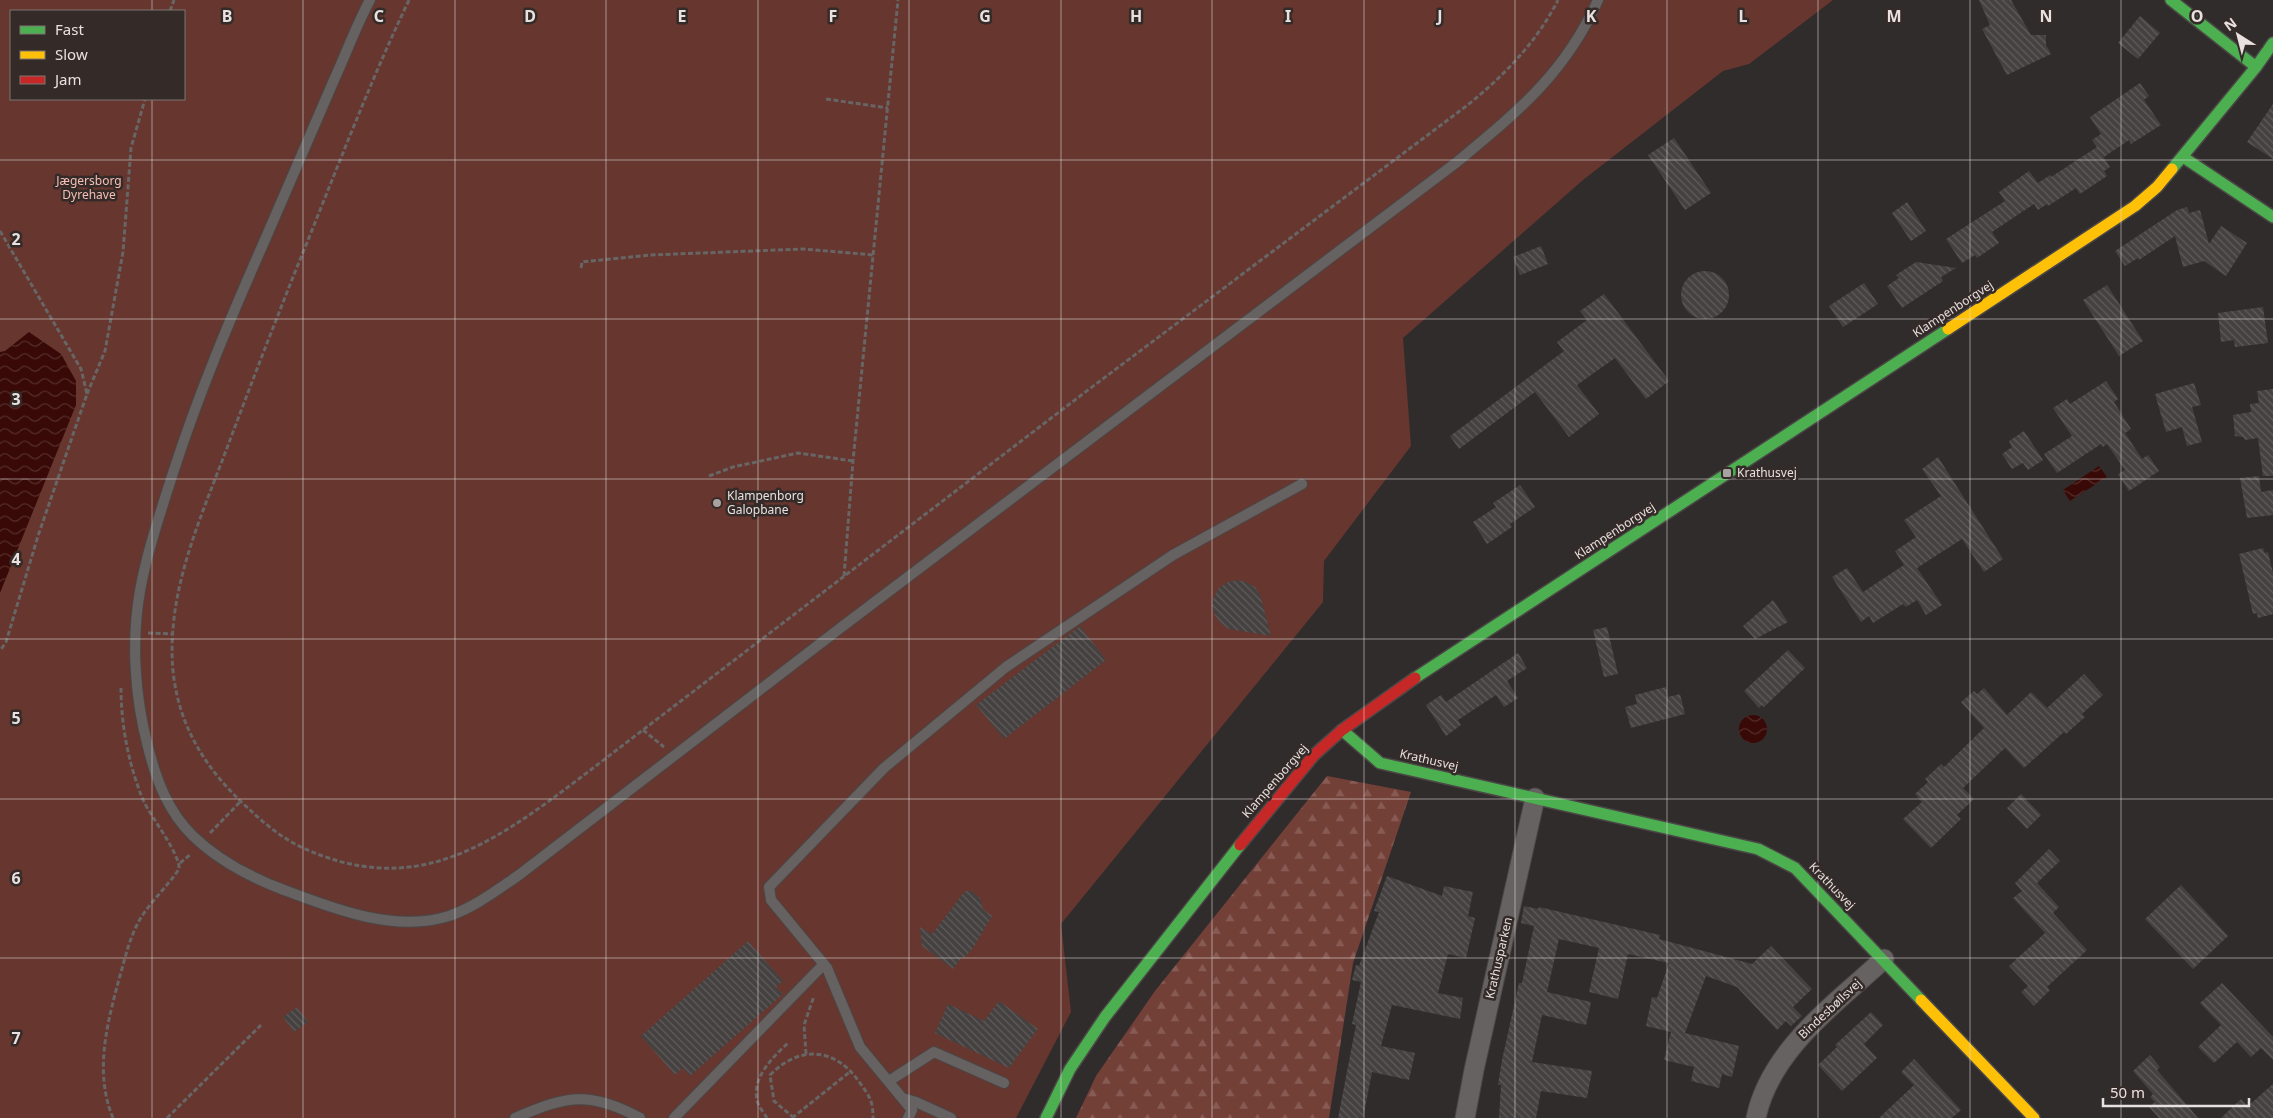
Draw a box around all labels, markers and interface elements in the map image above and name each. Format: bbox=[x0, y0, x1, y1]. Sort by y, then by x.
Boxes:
text: B bbox=[222, 5, 232, 27]
text: C bbox=[374, 5, 384, 27]
text: D bbox=[524, 5, 536, 27]
text: E bbox=[678, 5, 687, 27]
text: F bbox=[829, 5, 837, 27]
text: G bbox=[979, 5, 991, 27]
text: H bbox=[1130, 5, 1142, 27]
text: I bbox=[1285, 5, 1291, 27]
text: J bbox=[1435, 5, 1443, 27]
text: K bbox=[1586, 5, 1597, 27]
text: L bbox=[1739, 5, 1748, 27]
text: M bbox=[1886, 5, 1902, 27]
text: N bbox=[2039, 5, 2053, 27]
text: O bbox=[2191, 5, 2203, 27]
legend bbox=[10, 10, 185, 100]
north arrow bbox=[2213, 10, 2263, 60]
text: N bbox=[2220, 13, 2240, 35]
text: Fast bbox=[55, 19, 84, 39]
text: Slow bbox=[55, 44, 88, 64]
text: Jam bbox=[53, 69, 82, 89]
park label: Jægersborg Dyrehave bbox=[55, 172, 122, 203]
text: 2 bbox=[11, 228, 21, 250]
street label: Klampenborgvej bbox=[1909, 276, 1996, 341]
text: 3 bbox=[11, 388, 21, 410]
place label: Krathusvej bbox=[1737, 464, 1797, 481]
marker: Krathusvej bbox=[1721, 467, 1733, 479]
place label: Klampenborg Galopbane bbox=[727, 487, 804, 518]
marker: Klampenborg Galopbane bbox=[711, 497, 723, 509]
street label: Klampenborgvej bbox=[1571, 498, 1658, 563]
text: 4 bbox=[11, 548, 21, 570]
text: 5 bbox=[11, 707, 21, 729]
street label: Klampenborgvej bbox=[1238, 740, 1311, 821]
street label: Krathusvej bbox=[1398, 745, 1460, 775]
street label: Krathusvej bbox=[1805, 858, 1859, 913]
text: 6 bbox=[11, 867, 21, 889]
street label: Krathusparken bbox=[1481, 915, 1516, 1000]
street label: Bindesbøllsvej bbox=[1794, 975, 1865, 1042]
text: 7 bbox=[11, 1027, 21, 1049]
scale bar bbox=[2103, 1076, 2249, 1108]
text: 50 m bbox=[2110, 1082, 2145, 1102]

